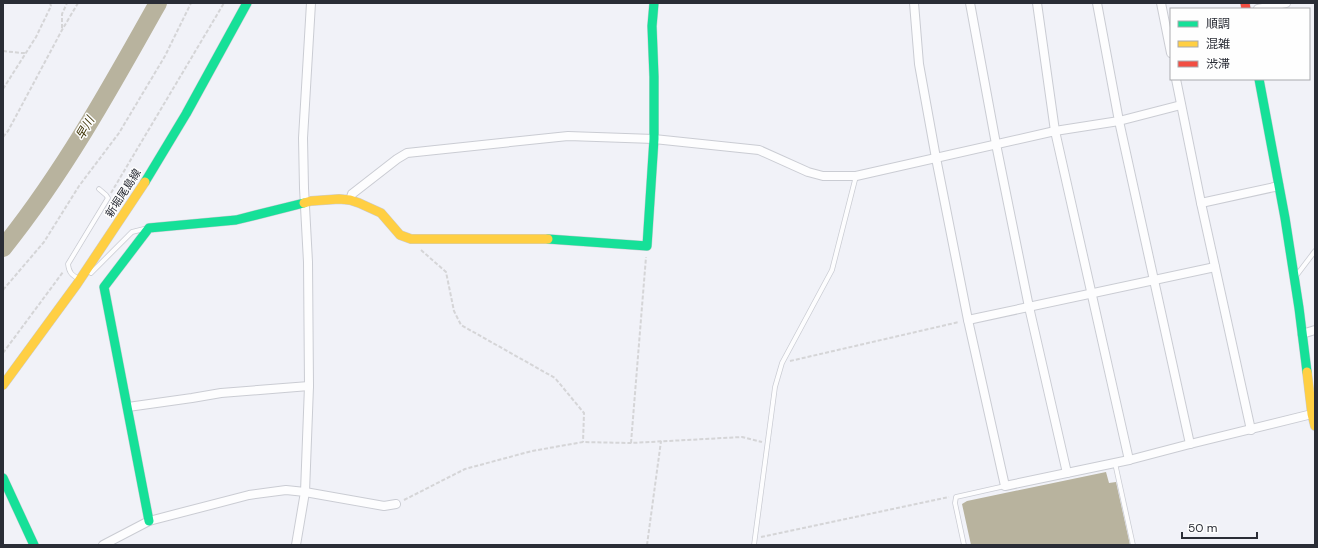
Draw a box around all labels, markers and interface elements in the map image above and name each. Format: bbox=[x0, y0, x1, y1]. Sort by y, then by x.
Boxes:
legend bbox=[1170, 8, 1310, 80]
text: 順調 bbox=[1206, 16, 1230, 32]
text: 混雑 bbox=[1206, 36, 1230, 52]
text: 渋滞 bbox=[1206, 56, 1230, 72]
water label: 早川 bbox=[72, 112, 99, 142]
street label: 新堀尾島線 bbox=[102, 166, 144, 220]
scale bar bbox=[1182, 514, 1257, 540]
text: 50 m bbox=[1188, 520, 1217, 536]

